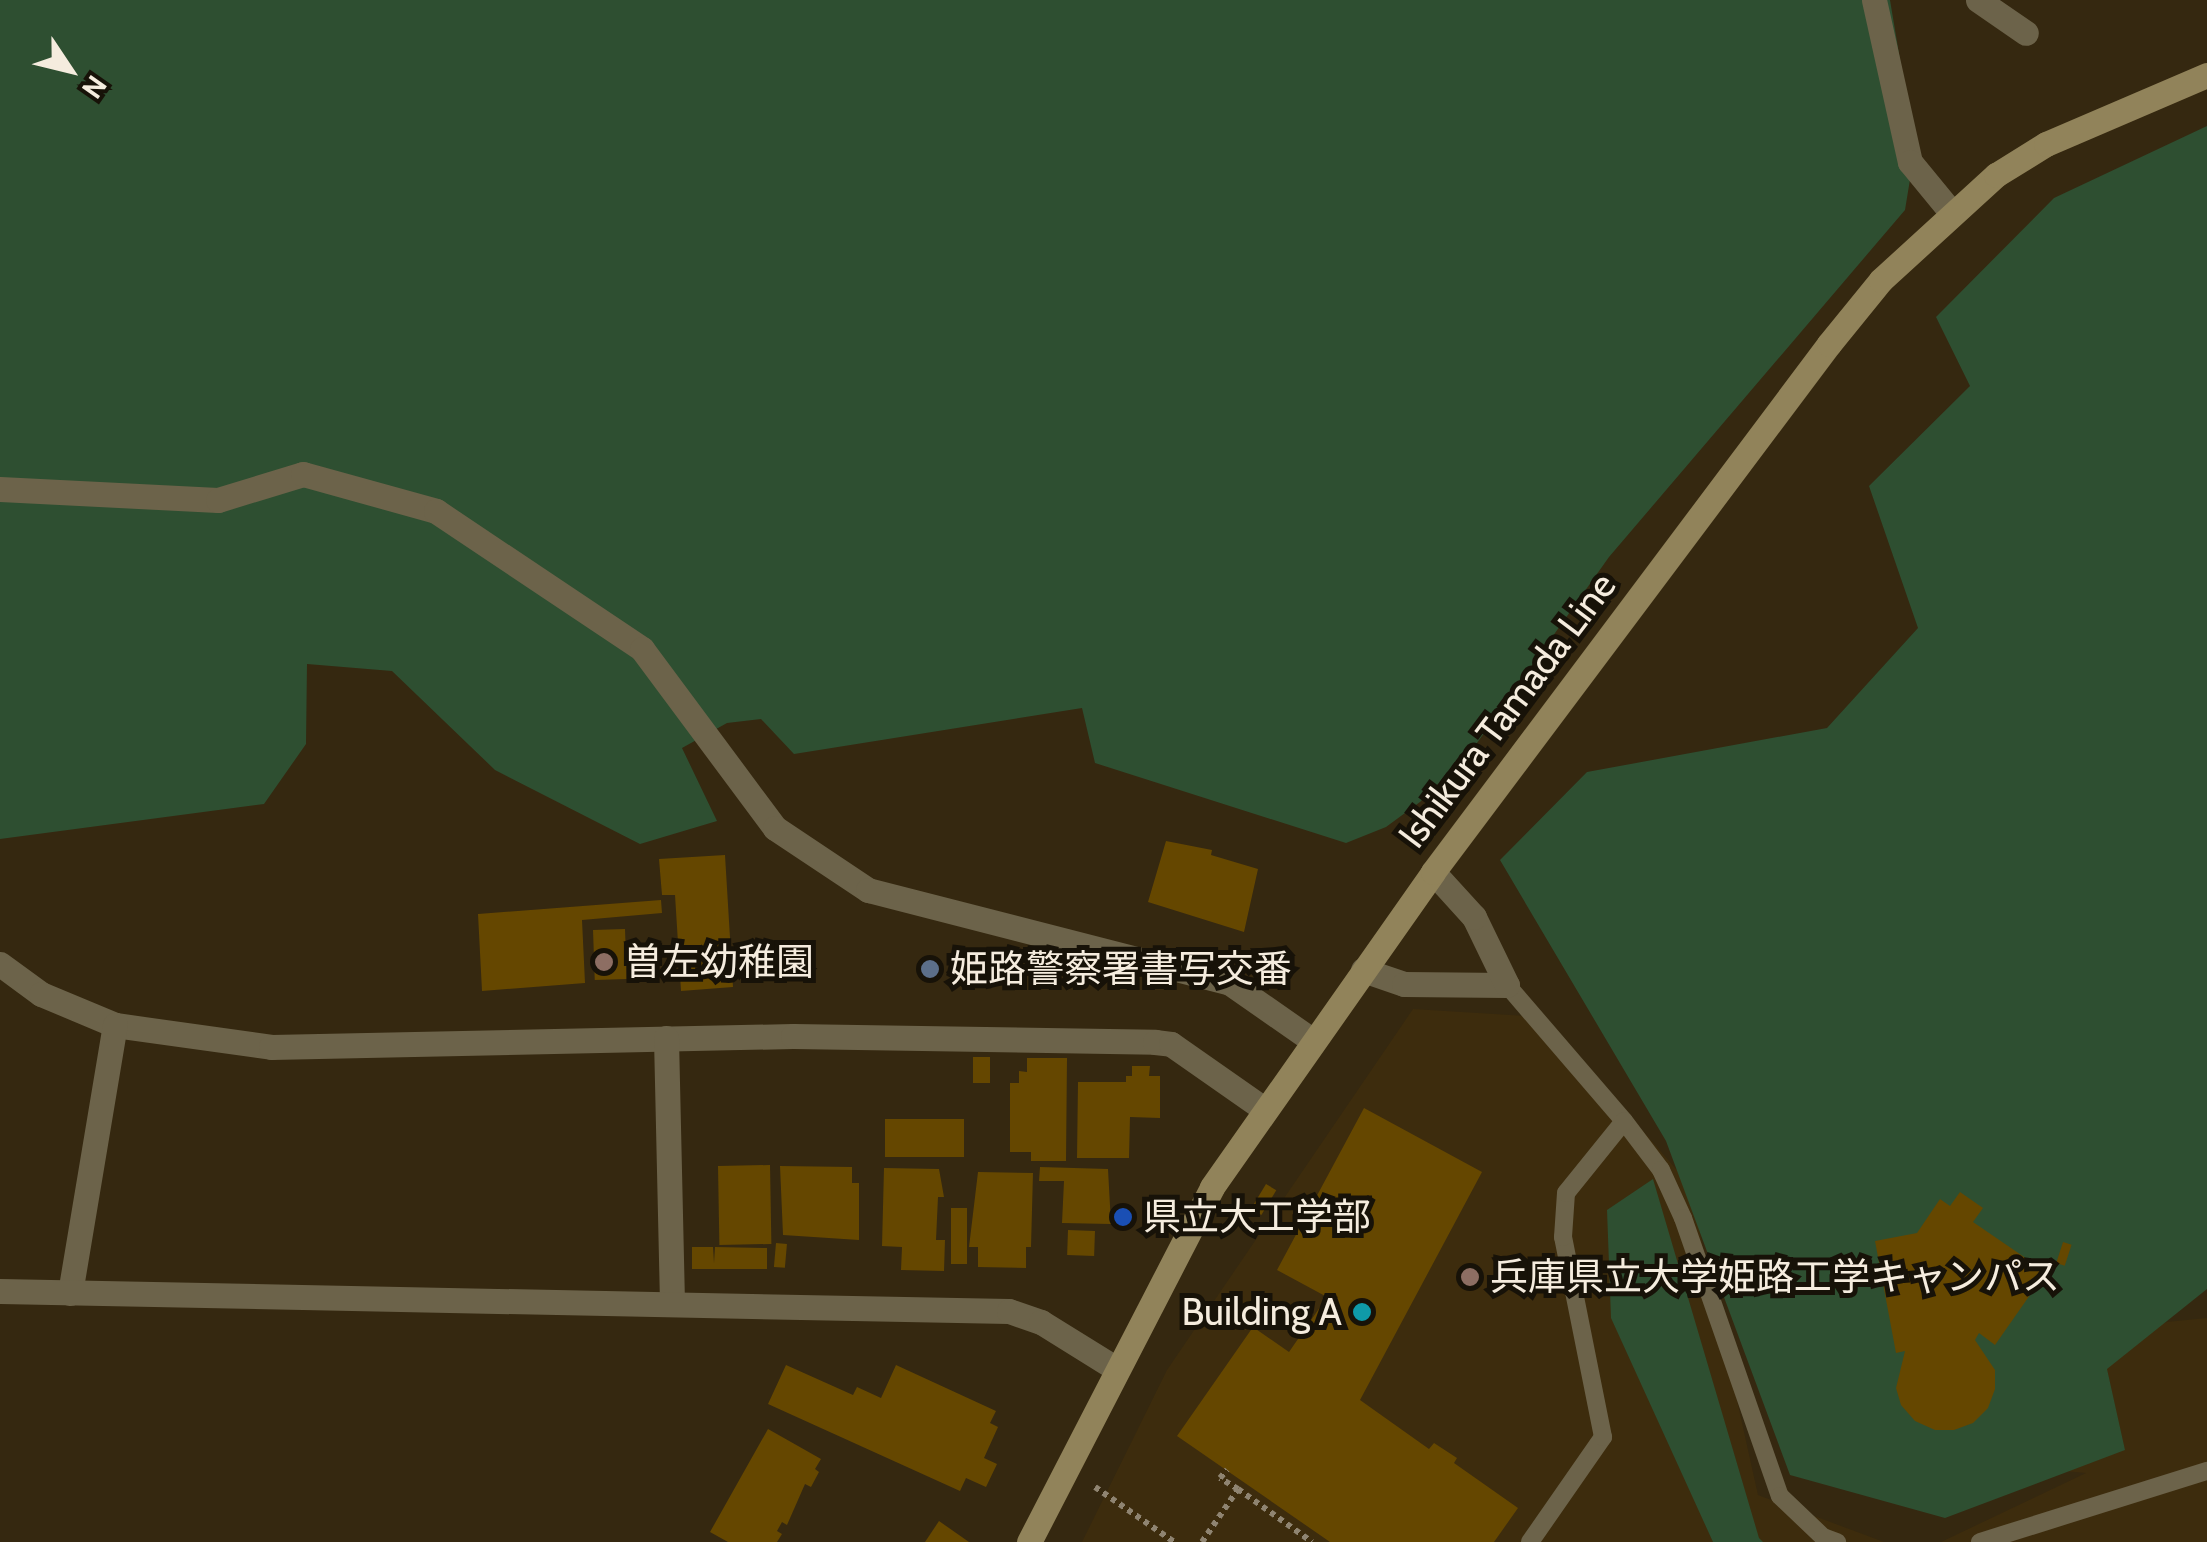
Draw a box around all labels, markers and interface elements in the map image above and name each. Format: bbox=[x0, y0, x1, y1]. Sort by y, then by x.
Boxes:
north arrow bbox=[20, 20, 120, 120]
text: N bbox=[75, 69, 114, 105]
street label: Ishikura Tamada Line bbox=[1389, 563, 1625, 857]
place label: 曽左幼稚園 bbox=[624, 939, 814, 985]
place label: 姫路警察署書写交番 bbox=[950, 946, 1292, 992]
marker: 曽左幼稚園 bbox=[593, 951, 615, 973]
marker: 姫路警察署書写交番 bbox=[919, 958, 941, 980]
place label: 県立大工学部 bbox=[1143, 1194, 1371, 1240]
marker: 県立大工学部 bbox=[1112, 1206, 1134, 1228]
place label: 兵庫県立大学姫路工学キャンパス bbox=[1490, 1254, 2060, 1300]
marker: 兵庫県立大学姫路工学キャンパス bbox=[1459, 1266, 1481, 1288]
place label: Building A bbox=[1181, 1289, 1342, 1335]
marker: Building A bbox=[1351, 1301, 1373, 1323]

